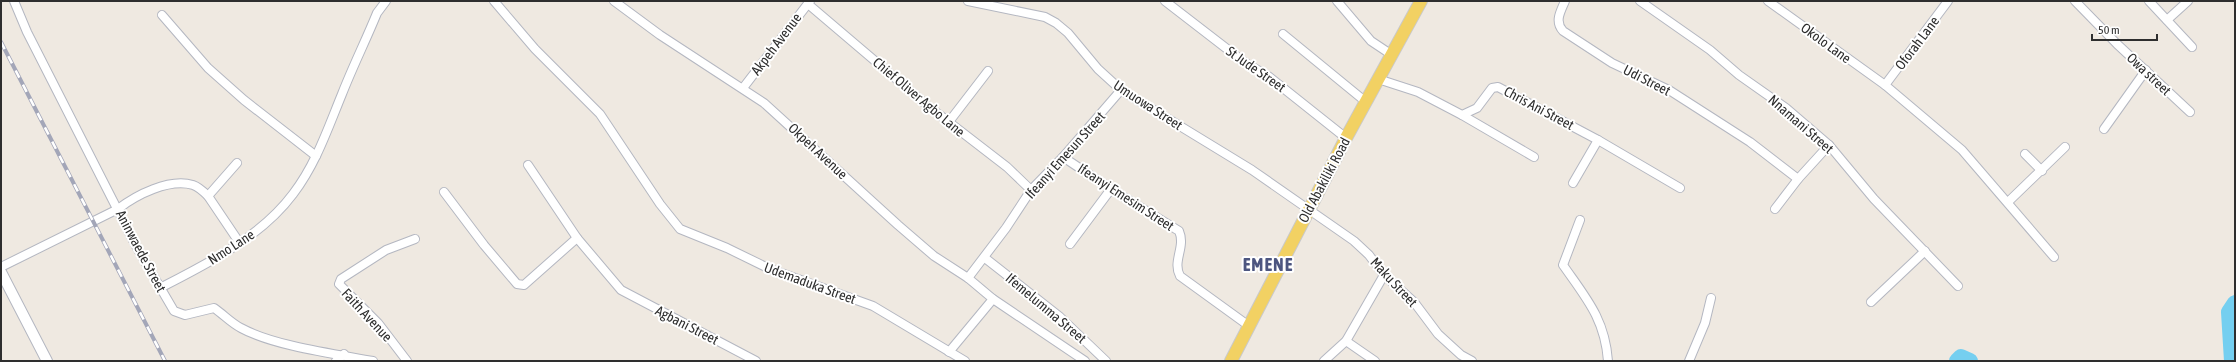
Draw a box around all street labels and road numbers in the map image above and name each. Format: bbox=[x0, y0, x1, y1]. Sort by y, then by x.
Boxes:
street label: Akpeh Avenue bbox=[747, 10, 805, 78]
street label: Oforah Lane bbox=[1892, 13, 1942, 73]
street label: Okolo Lane bbox=[1798, 20, 1854, 66]
street label: St Jude Street bbox=[1223, 43, 1289, 95]
street label: Owa street bbox=[2124, 50, 2174, 98]
street label: Chief Oliver Agbo Lane bbox=[870, 54, 968, 140]
street label: Udi Street bbox=[1621, 61, 1673, 99]
street label: Umuowa Street bbox=[1111, 77, 1185, 133]
street label: Chris Ani Street bbox=[1501, 83, 1577, 133]
street label: Nnamani Street bbox=[1765, 91, 1837, 157]
street label: Ifeanyi Emesun Street bbox=[1022, 108, 1108, 202]
street label: Okpeh Avenue bbox=[785, 120, 851, 182]
street label: Old Abakiliki Road bbox=[1295, 135, 1353, 225]
street label: Ifeanyi Emesim Street bbox=[1075, 160, 1177, 234]
street label: Aninwaede Street bbox=[113, 207, 169, 295]
street label: Nmo Lane bbox=[205, 226, 257, 268]
street label: Maku Street bbox=[1367, 254, 1421, 310]
street label: Udemaduka Street bbox=[762, 259, 858, 307]
street label: Ifemelumma Street bbox=[1003, 270, 1089, 346]
street label: Faith Avenue bbox=[338, 285, 396, 345]
street label: Agbani Street bbox=[653, 302, 721, 348]

